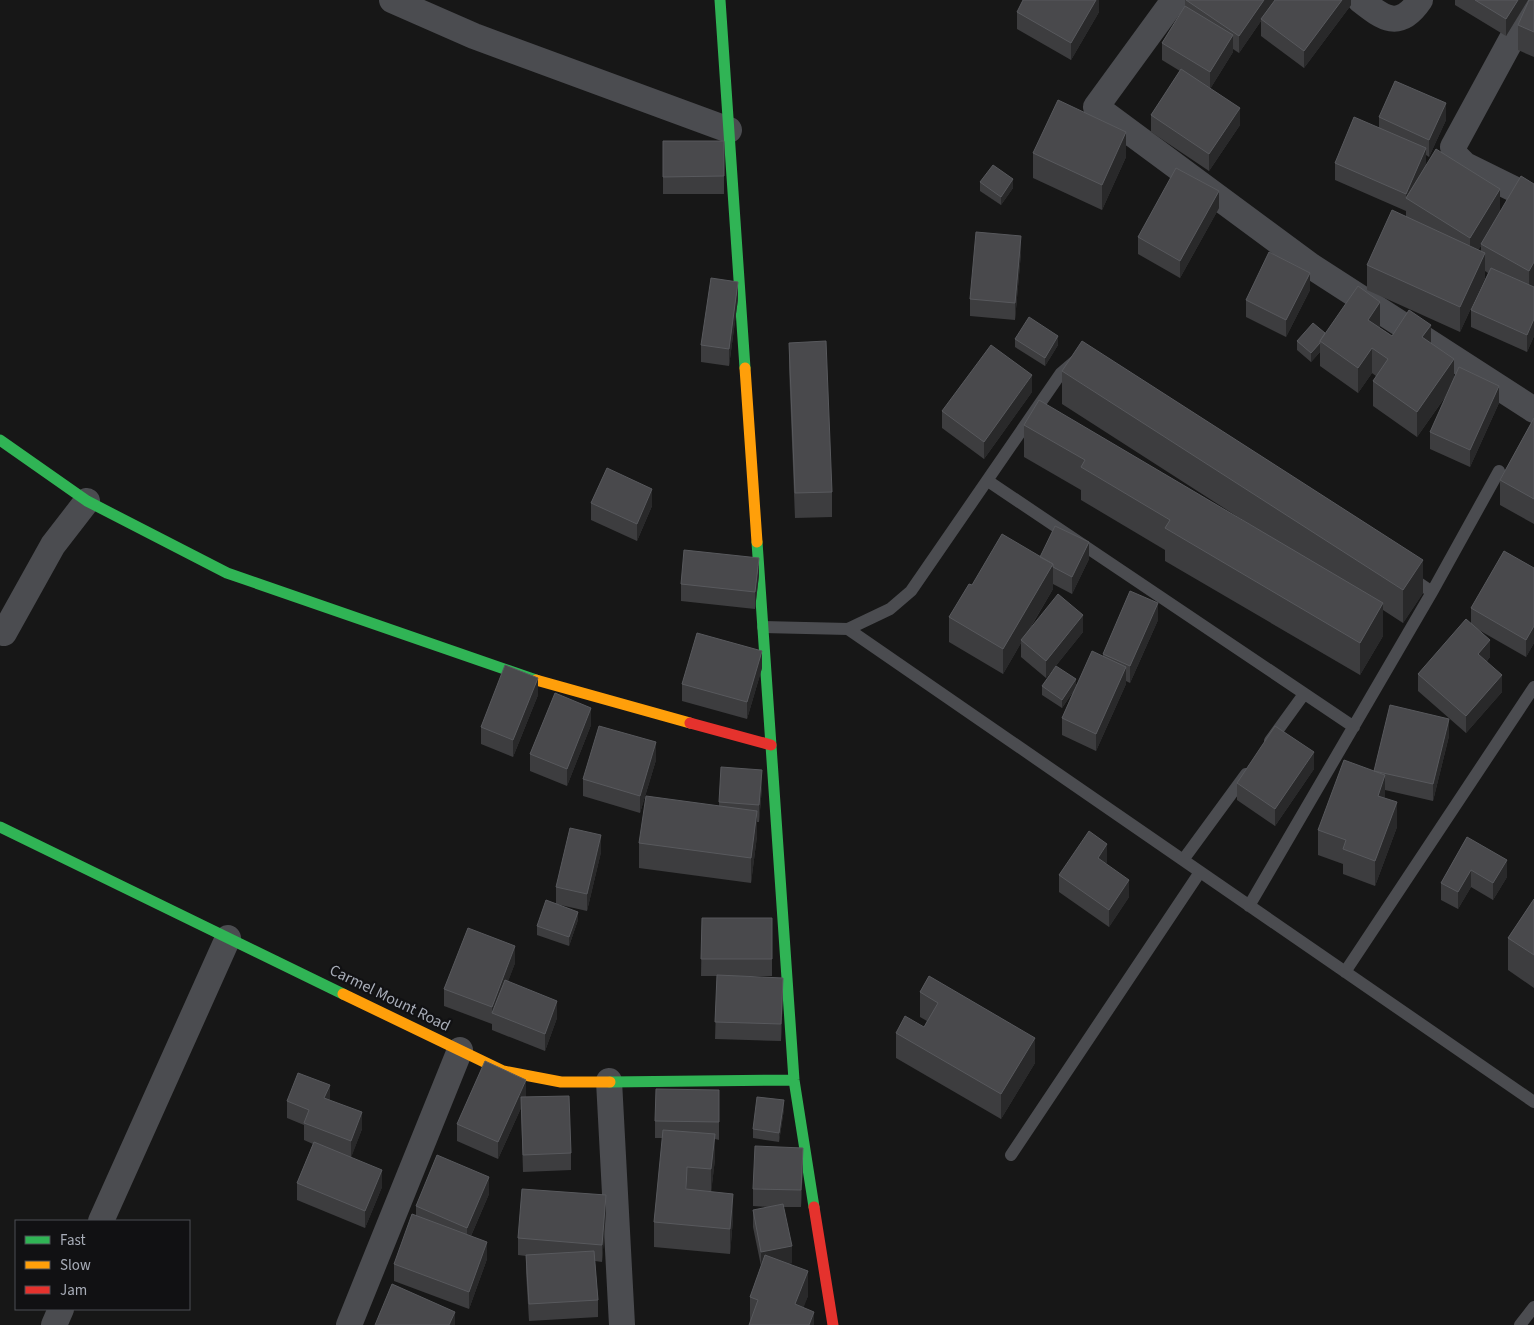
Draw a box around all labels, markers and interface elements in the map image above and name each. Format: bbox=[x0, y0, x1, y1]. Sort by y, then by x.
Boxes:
street label: Carmel Mount Road bbox=[326, 959, 454, 1037]
legend bbox=[15, 1220, 190, 1310]
text: Fast bbox=[60, 1230, 86, 1251]
text: Slow bbox=[60, 1255, 91, 1276]
text: Jam bbox=[60, 1280, 87, 1301]

